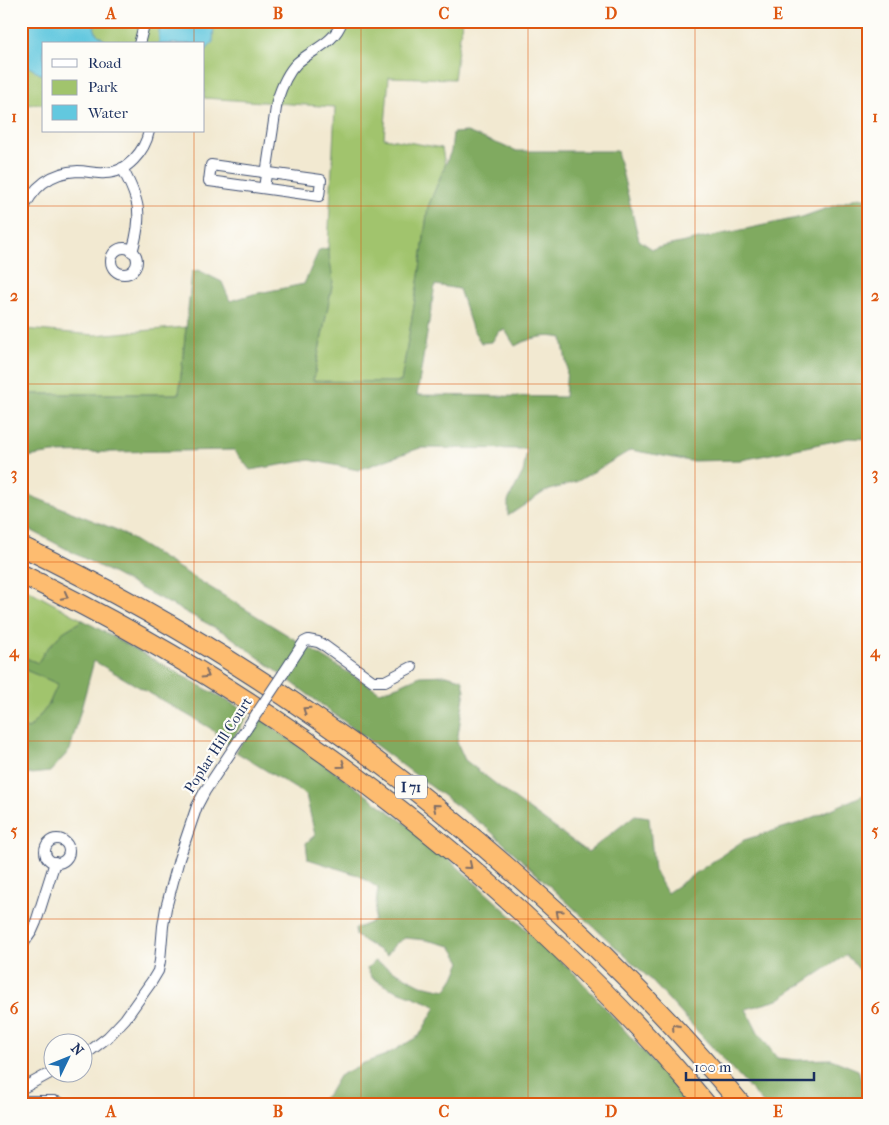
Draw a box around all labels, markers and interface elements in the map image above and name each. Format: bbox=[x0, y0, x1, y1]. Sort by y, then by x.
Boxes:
text: A bbox=[105, 4, 117, 23]
text: B bbox=[273, 4, 283, 23]
text: C bbox=[439, 4, 450, 23]
text: D bbox=[605, 4, 617, 23]
text: E bbox=[773, 4, 783, 23]
legend bbox=[42, 42, 205, 132]
text: Road bbox=[88, 54, 122, 72]
text: Park bbox=[88, 78, 118, 96]
text: Water bbox=[87, 104, 128, 122]
text: 1 bbox=[11, 107, 17, 126]
text: 1 bbox=[872, 107, 878, 126]
text: 2 bbox=[10, 286, 18, 305]
text: 2 bbox=[871, 286, 879, 305]
text: 3 bbox=[11, 464, 17, 484]
text: 3 bbox=[872, 464, 878, 484]
one-way arrow bbox=[60, 590, 69, 600]
text: 4 bbox=[8, 642, 20, 662]
text: 4 bbox=[869, 642, 881, 662]
one-way arrow bbox=[201, 669, 210, 679]
street label: Poplar Hill Court bbox=[180, 693, 256, 796]
one-way arrow bbox=[302, 707, 312, 716]
one-way arrow bbox=[336, 759, 346, 768]
road number: I 71 bbox=[395, 776, 427, 799]
one-way arrow bbox=[433, 803, 442, 812]
text: 5 bbox=[11, 821, 18, 840]
text: 5 bbox=[872, 821, 879, 840]
one-way arrow bbox=[464, 860, 473, 869]
one-way arrow bbox=[556, 910, 565, 919]
text: 6 bbox=[10, 999, 19, 1018]
text: 6 bbox=[871, 999, 880, 1018]
one-way arrow bbox=[672, 1024, 681, 1033]
north arrow bbox=[42, 1032, 92, 1082]
text: N bbox=[67, 1040, 87, 1059]
scale bar bbox=[686, 1050, 814, 1082]
text: 100 m bbox=[694, 1058, 732, 1076]
text: A bbox=[105, 1102, 117, 1121]
text: B bbox=[273, 1102, 283, 1121]
text: C bbox=[439, 1102, 450, 1121]
text: D bbox=[605, 1102, 617, 1121]
text: E bbox=[773, 1102, 783, 1121]

